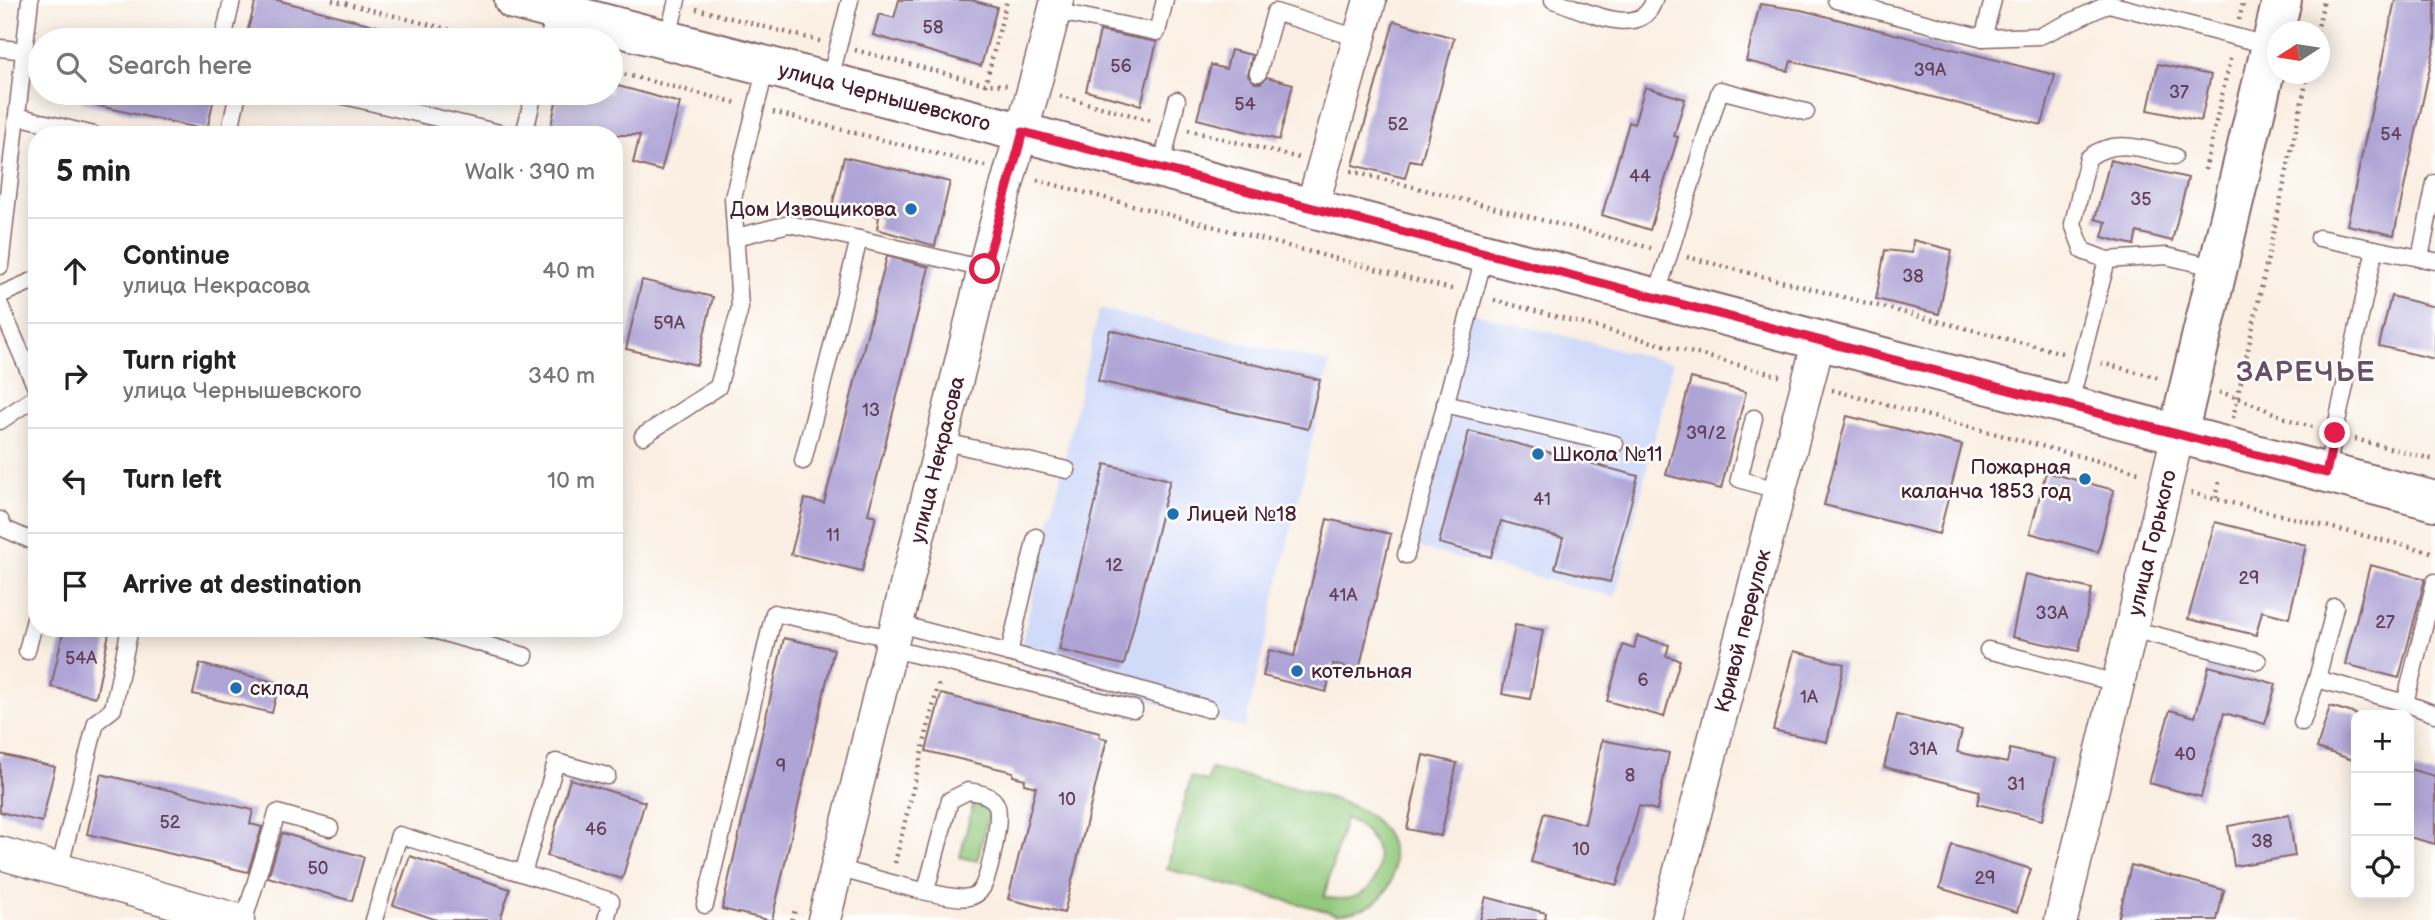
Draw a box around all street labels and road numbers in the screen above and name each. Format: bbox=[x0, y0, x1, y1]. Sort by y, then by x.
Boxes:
street label: улица Чернышевского bbox=[776, 57, 993, 136]
street label: улица Некрасова bbox=[905, 373, 970, 546]
street label: улица Горького bbox=[2122, 467, 2181, 618]
street label: Кривой переулок bbox=[1709, 546, 1776, 715]

